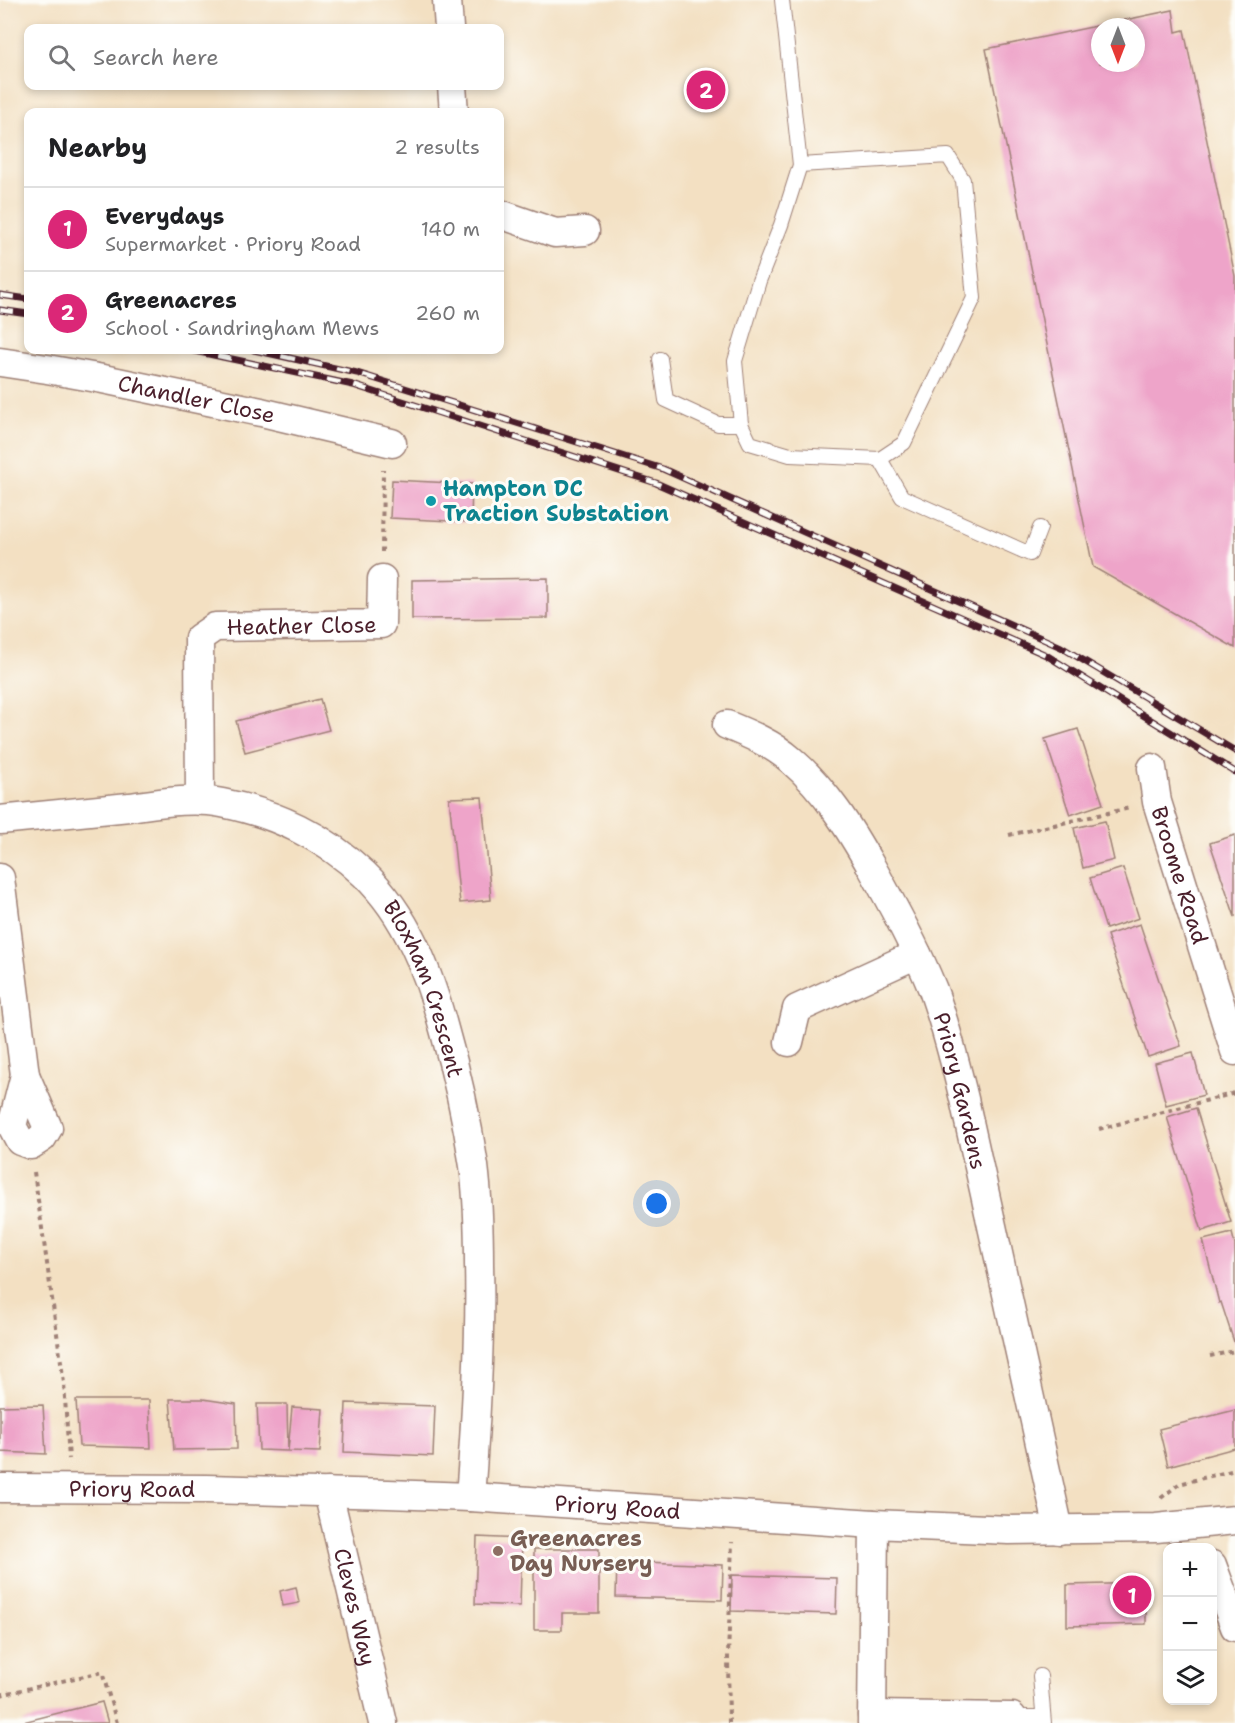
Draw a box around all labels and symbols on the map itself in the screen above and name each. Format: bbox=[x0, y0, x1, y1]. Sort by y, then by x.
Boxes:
north arrow bbox=[1091, 18, 1145, 72]
pin: 2 bbox=[686, 68, 726, 112]
street label: Chandler Close bbox=[115, 368, 278, 429]
place label: Hampton DC Traction Substation bbox=[443, 474, 669, 528]
marker: Hampton DC Traction Substation bbox=[424, 494, 438, 508]
street label: Heather Close bbox=[226, 610, 377, 641]
street label: Broome Road bbox=[1145, 803, 1215, 948]
street label: Bloxham Crescent bbox=[377, 894, 471, 1080]
street label: Priory Gardens bbox=[927, 1009, 994, 1172]
your location bbox=[642, 1189, 671, 1218]
street label: Priory Road bbox=[69, 1474, 195, 1503]
street label: Priory Road bbox=[554, 1488, 682, 1526]
place label: Greenacres Day Nursery bbox=[510, 1524, 652, 1578]
marker: Greenacres Day Nursery bbox=[491, 1544, 505, 1558]
street label: Cleves Way bbox=[327, 1545, 383, 1669]
pin: 1 bbox=[1112, 1572, 1152, 1618]

